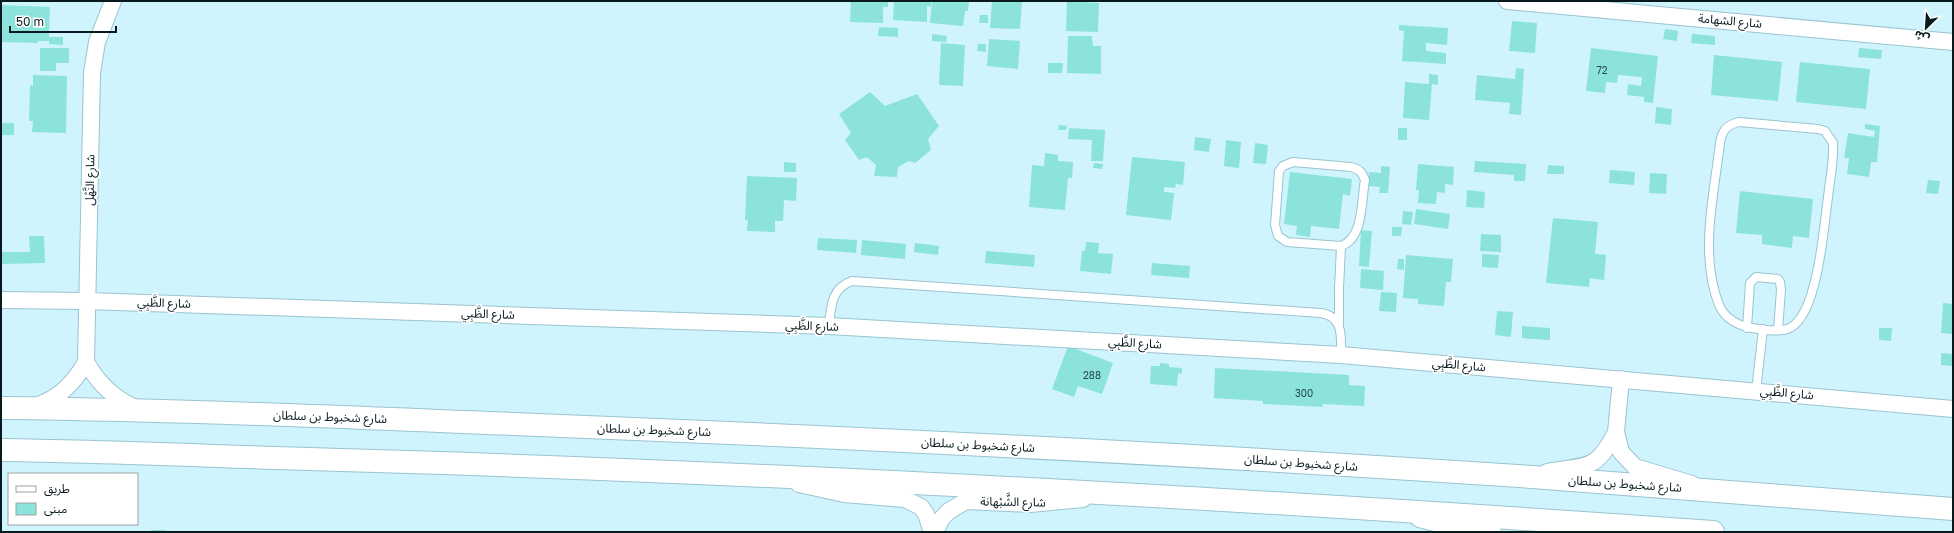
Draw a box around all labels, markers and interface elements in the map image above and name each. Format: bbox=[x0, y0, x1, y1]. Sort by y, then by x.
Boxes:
scale bar bbox=[10, 8, 116, 34]
north arrow bbox=[1906, 8, 1946, 48]
street label: شارع الشهامة bbox=[1697, 10, 1763, 33]
text: 50 m bbox=[16, 14, 44, 29]
text: ش bbox=[1912, 28, 1932, 47]
house number: 72 bbox=[1596, 64, 1608, 76]
street label: شارع النَّهْل bbox=[82, 154, 99, 206]
street label: شارع الظَّبِي bbox=[137, 293, 191, 314]
street label: شارع الظَّبِي bbox=[461, 304, 515, 325]
street label: شارع الظَّبِي bbox=[785, 316, 839, 337]
street label: شارع الظَّبِي bbox=[1108, 333, 1162, 354]
street label: شارع الظَّبِي bbox=[1431, 354, 1487, 377]
house number: 288 bbox=[1083, 369, 1101, 381]
street label: شارع الظَّبِي bbox=[1759, 382, 1815, 405]
house number: 300 bbox=[1295, 387, 1313, 399]
street label: شارع شخبوط بن سلطان bbox=[273, 407, 387, 428]
street label: شارع شخبوط بن سلطان bbox=[597, 420, 711, 441]
street label: شارع شخبوط بن سلطان bbox=[921, 434, 1035, 457]
street label: شارع شخبوط بن سلطان bbox=[1244, 451, 1358, 476]
street label: شارع شخبوط بن سلطان bbox=[1568, 472, 1682, 497]
legend bbox=[8, 473, 138, 525]
text: طريق bbox=[44, 481, 70, 497]
street label: شارع الشَّبْهانة bbox=[980, 492, 1046, 512]
text: مبنى bbox=[44, 501, 67, 516]

